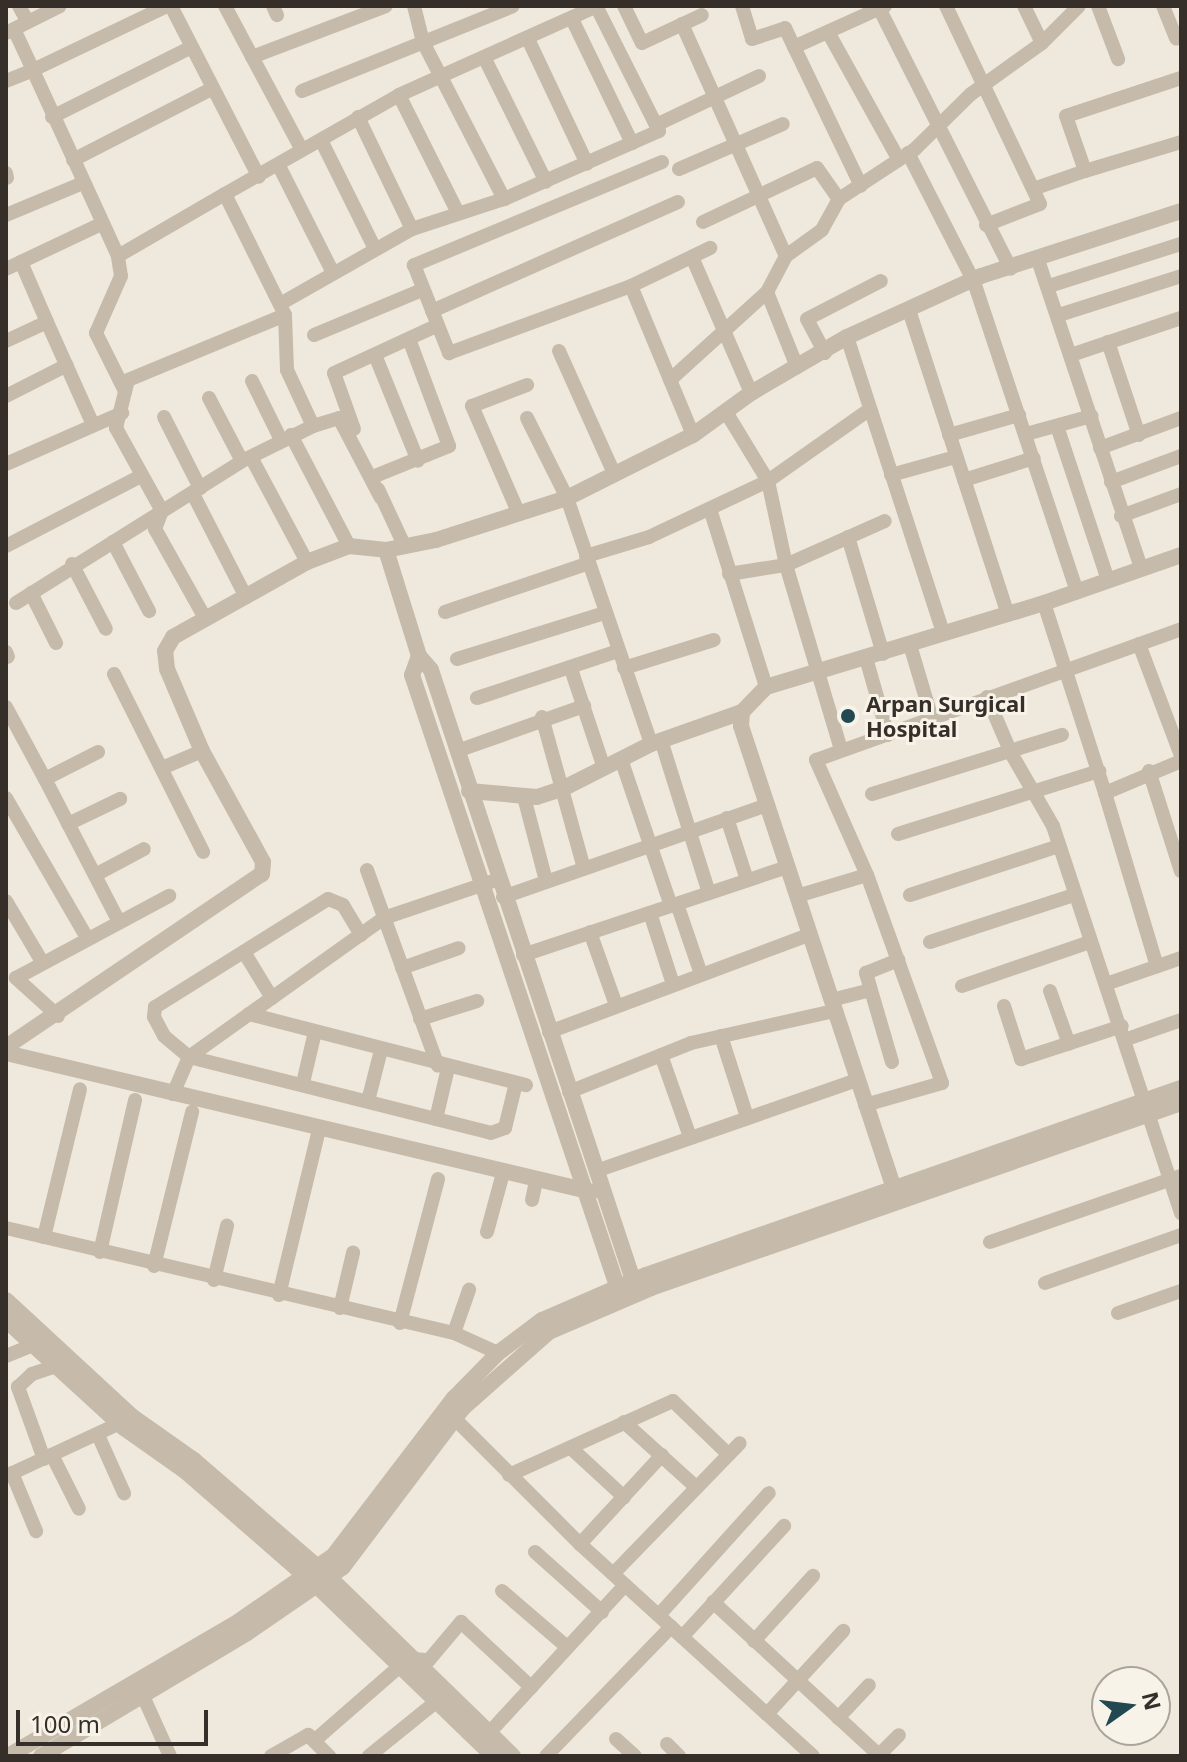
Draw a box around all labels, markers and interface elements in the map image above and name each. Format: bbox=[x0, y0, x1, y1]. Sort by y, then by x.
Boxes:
place label: Arpan Surgical Hospital bbox=[866, 690, 1026, 742]
marker: Arpan Surgical Hospital bbox=[837, 705, 859, 727]
north arrow bbox=[1091, 1666, 1171, 1746]
text: N bbox=[1136, 1688, 1169, 1713]
scale bar bbox=[20, 1694, 212, 1744]
text: 100 m bbox=[30, 1707, 100, 1740]

